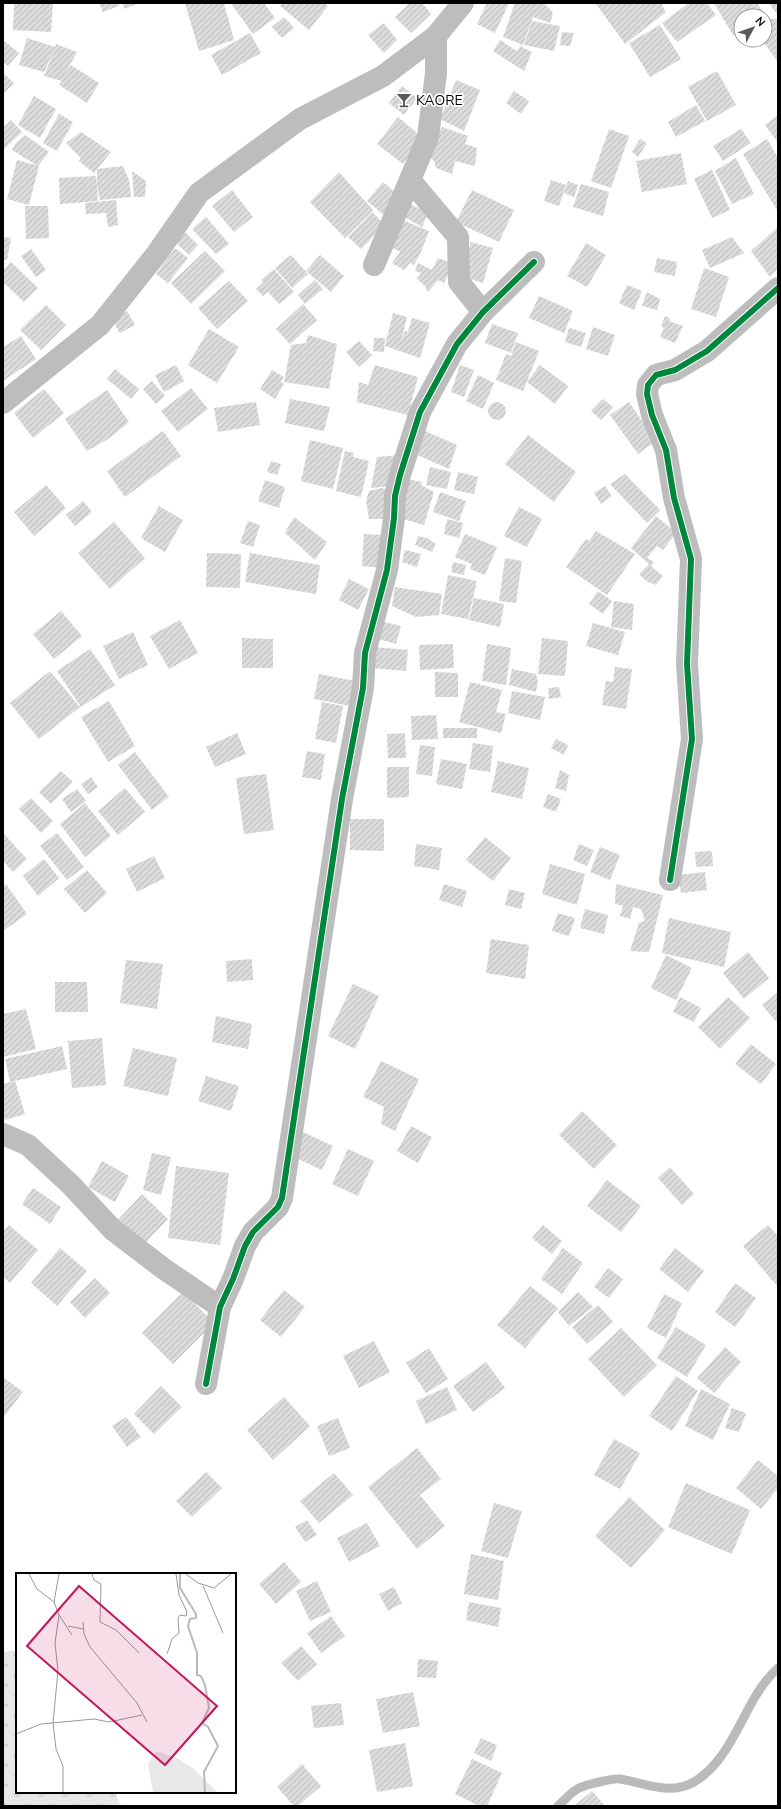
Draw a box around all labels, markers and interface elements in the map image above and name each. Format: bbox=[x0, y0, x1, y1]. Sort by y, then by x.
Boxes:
north arrow bbox=[733, 8, 773, 48]
text: N bbox=[752, 14, 769, 30]
bar icon: KAORE bbox=[395, 91, 413, 109]
place label: KAORE bbox=[416, 91, 463, 110]
inset map bbox=[16, 1573, 236, 1793]

